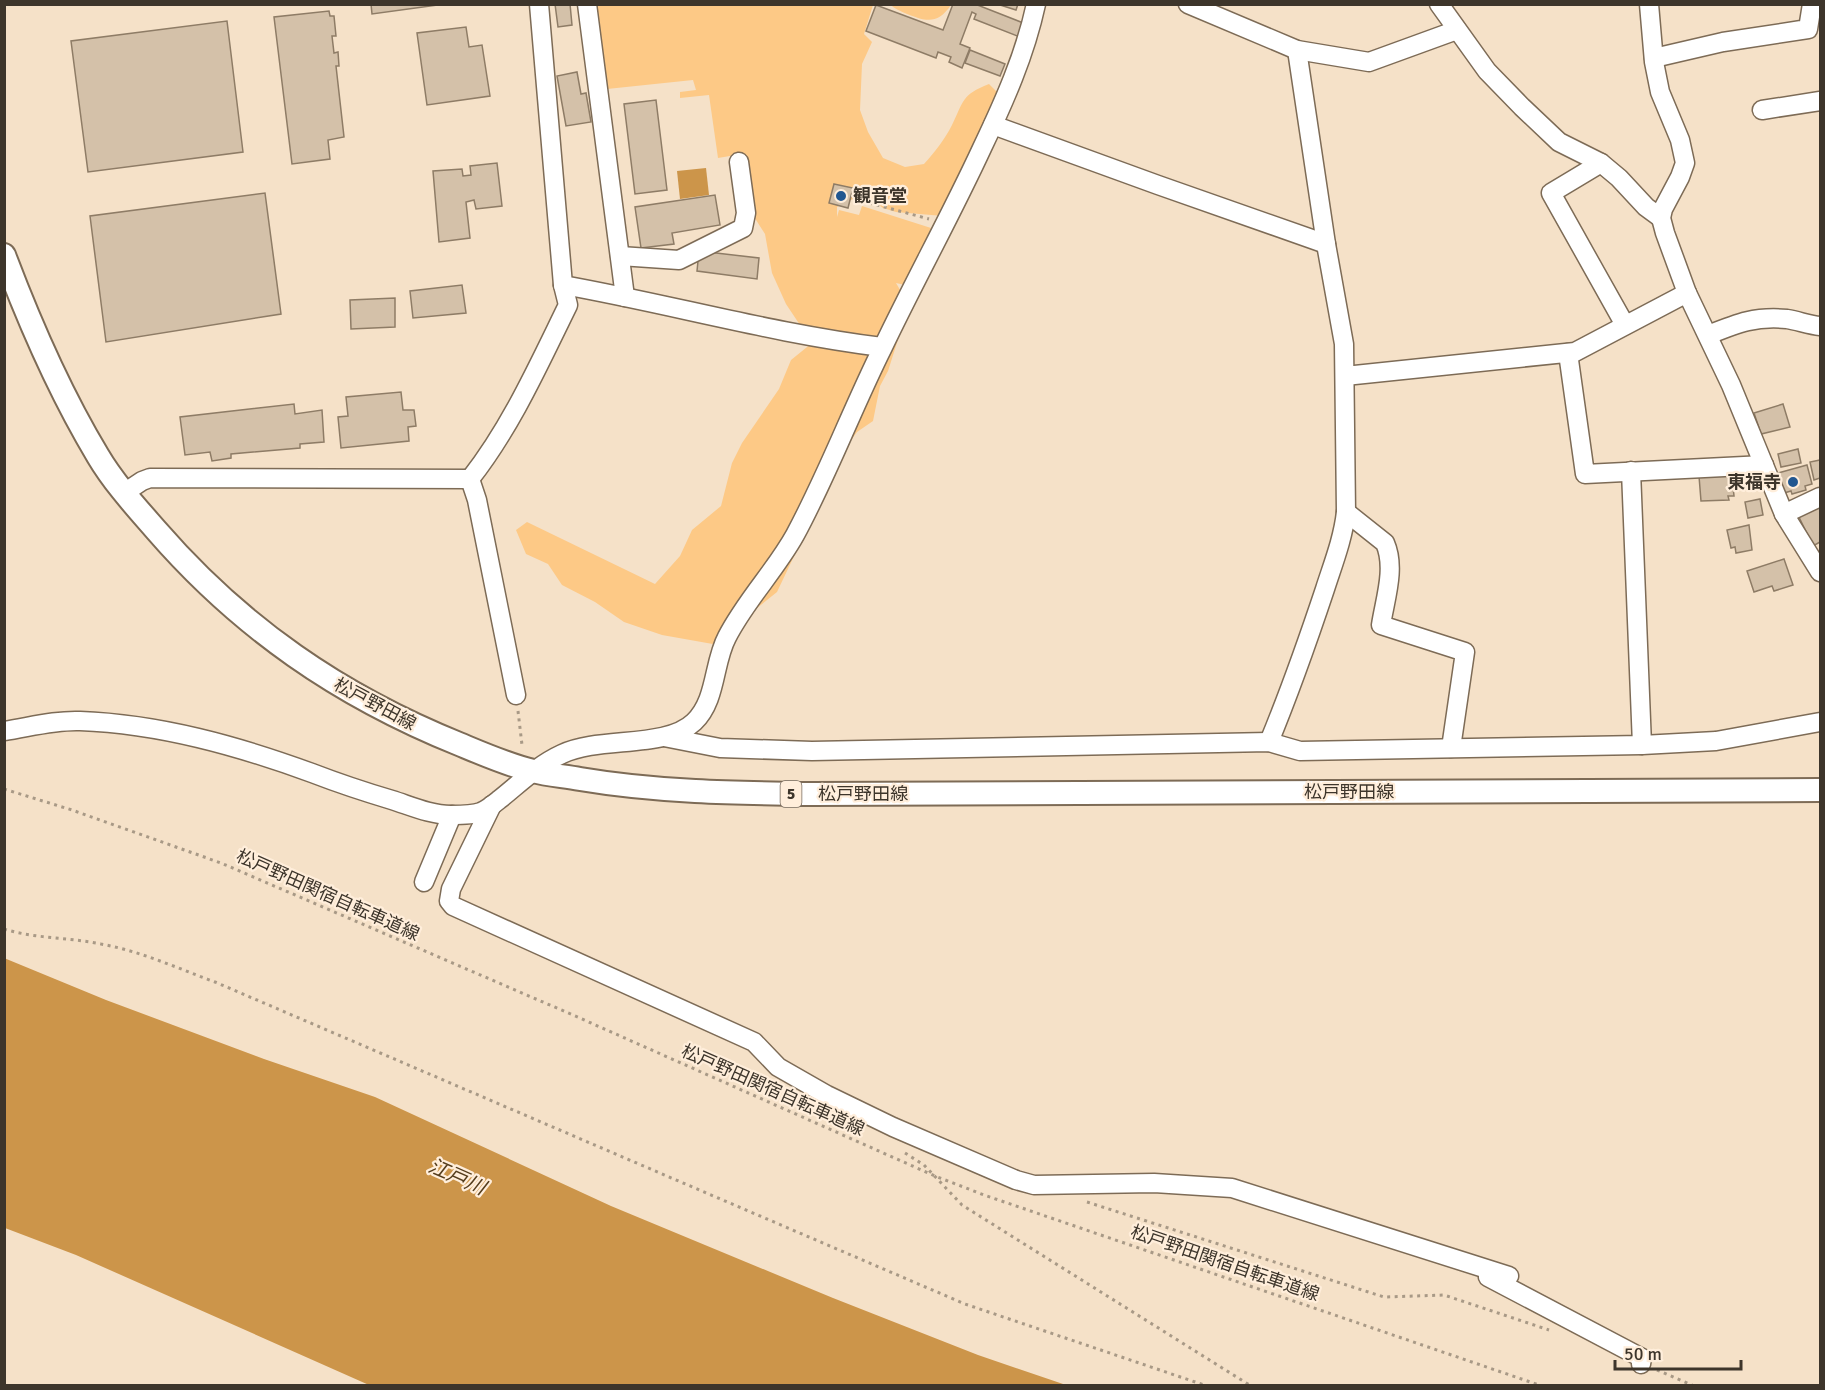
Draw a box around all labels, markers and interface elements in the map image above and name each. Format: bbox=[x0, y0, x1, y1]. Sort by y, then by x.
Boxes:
place label: 観音堂 bbox=[853, 185, 907, 207]
marker: 観音堂 bbox=[834, 189, 848, 203]
place label: 東福寺 bbox=[1727, 471, 1781, 493]
marker: 東福寺 bbox=[1786, 475, 1800, 489]
street label: 松戸野田線 bbox=[330, 673, 420, 735]
road number: 5 bbox=[780, 781, 802, 807]
street label: 松戸野田線 bbox=[1304, 781, 1394, 803]
street label: 松戸野田線 bbox=[818, 783, 908, 805]
street label: 松戸野田関宿自転車道線 bbox=[233, 845, 423, 945]
street label: 松戸野田関宿自転車道線 bbox=[678, 1040, 868, 1140]
water label: 江戸川 bbox=[425, 1153, 491, 1201]
street label: 松戸野田関宿自転車道線 bbox=[1128, 1220, 1322, 1306]
scale bar bbox=[1615, 1333, 1741, 1371]
text: 50 m bbox=[1624, 1343, 1662, 1365]

